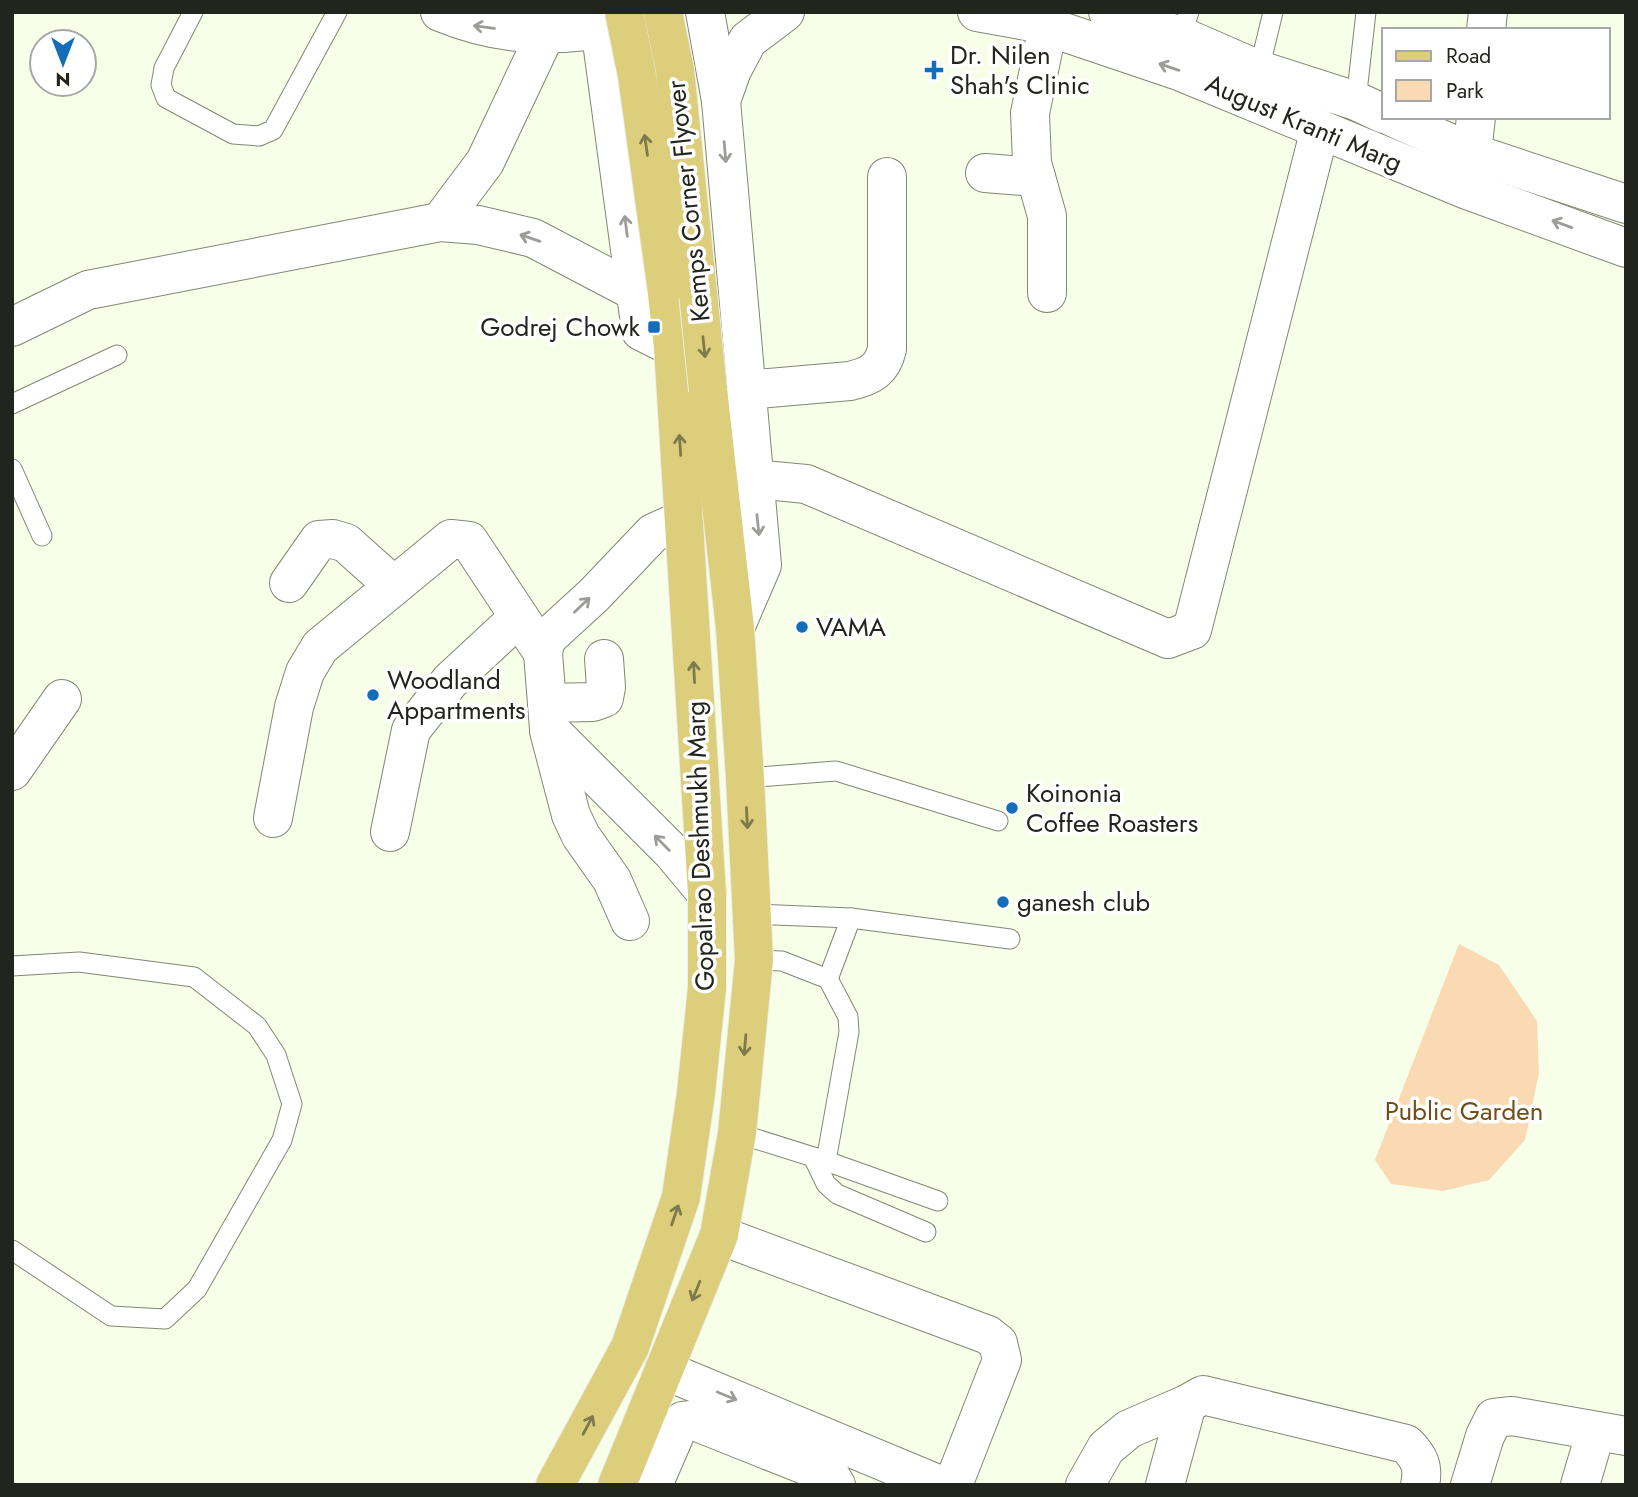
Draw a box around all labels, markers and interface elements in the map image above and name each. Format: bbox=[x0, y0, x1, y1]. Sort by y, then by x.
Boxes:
one-way arrow bbox=[473, 20, 496, 33]
north arrow bbox=[28, 28, 98, 98]
legend bbox=[1382, 28, 1610, 119]
place label: Dr. Nilen Shah's Clinic bbox=[950, 36, 1090, 104]
text: Road bbox=[1446, 41, 1491, 71]
marker: Dr. Nilen Shah's Clinic bbox=[924, 60, 944, 80]
one-way arrow bbox=[1158, 60, 1180, 72]
street label: August Kranti Marg bbox=[1200, 64, 1408, 182]
text: N bbox=[55, 66, 71, 93]
text: Park bbox=[1446, 76, 1484, 106]
street label: Kemps Corner Flyover bbox=[656, 78, 720, 324]
one-way arrow bbox=[640, 134, 653, 157]
one-way arrow bbox=[719, 141, 732, 163]
one-way arrow bbox=[619, 215, 632, 238]
one-way arrow bbox=[1551, 217, 1573, 229]
one-way arrow bbox=[519, 231, 541, 243]
place label: Godrej Chowk bbox=[480, 308, 641, 346]
marker: Godrej Chowk bbox=[646, 319, 662, 335]
one-way arrow bbox=[697, 336, 710, 358]
one-way arrow bbox=[673, 434, 686, 457]
one-way arrow bbox=[752, 514, 765, 536]
one-way arrow bbox=[573, 597, 590, 614]
place label: VAMA bbox=[816, 608, 887, 646]
marker: VAMA bbox=[794, 619, 810, 635]
place label: Woodland Appartments bbox=[387, 661, 526, 729]
one-way arrow bbox=[687, 661, 700, 684]
marker: Woodland Appartments bbox=[365, 687, 381, 703]
street label: Gopalrao Deshmukh Marg bbox=[676, 700, 724, 992]
place label: Koinonia Coffee Roasters bbox=[1026, 774, 1198, 842]
marker: Koinonia Coffee Roasters bbox=[1004, 800, 1020, 816]
one-way arrow bbox=[741, 807, 754, 830]
one-way arrow bbox=[654, 834, 671, 851]
place label: ganesh club bbox=[1017, 883, 1150, 921]
marker: ganesh club bbox=[995, 894, 1011, 910]
one-way arrow bbox=[739, 1034, 752, 1056]
park label: Public Garden bbox=[1385, 1092, 1543, 1130]
one-way arrow bbox=[670, 1205, 682, 1227]
one-way arrow bbox=[689, 1280, 702, 1301]
one-way arrow bbox=[716, 1391, 737, 1404]
one-way arrow bbox=[582, 1415, 595, 1436]

